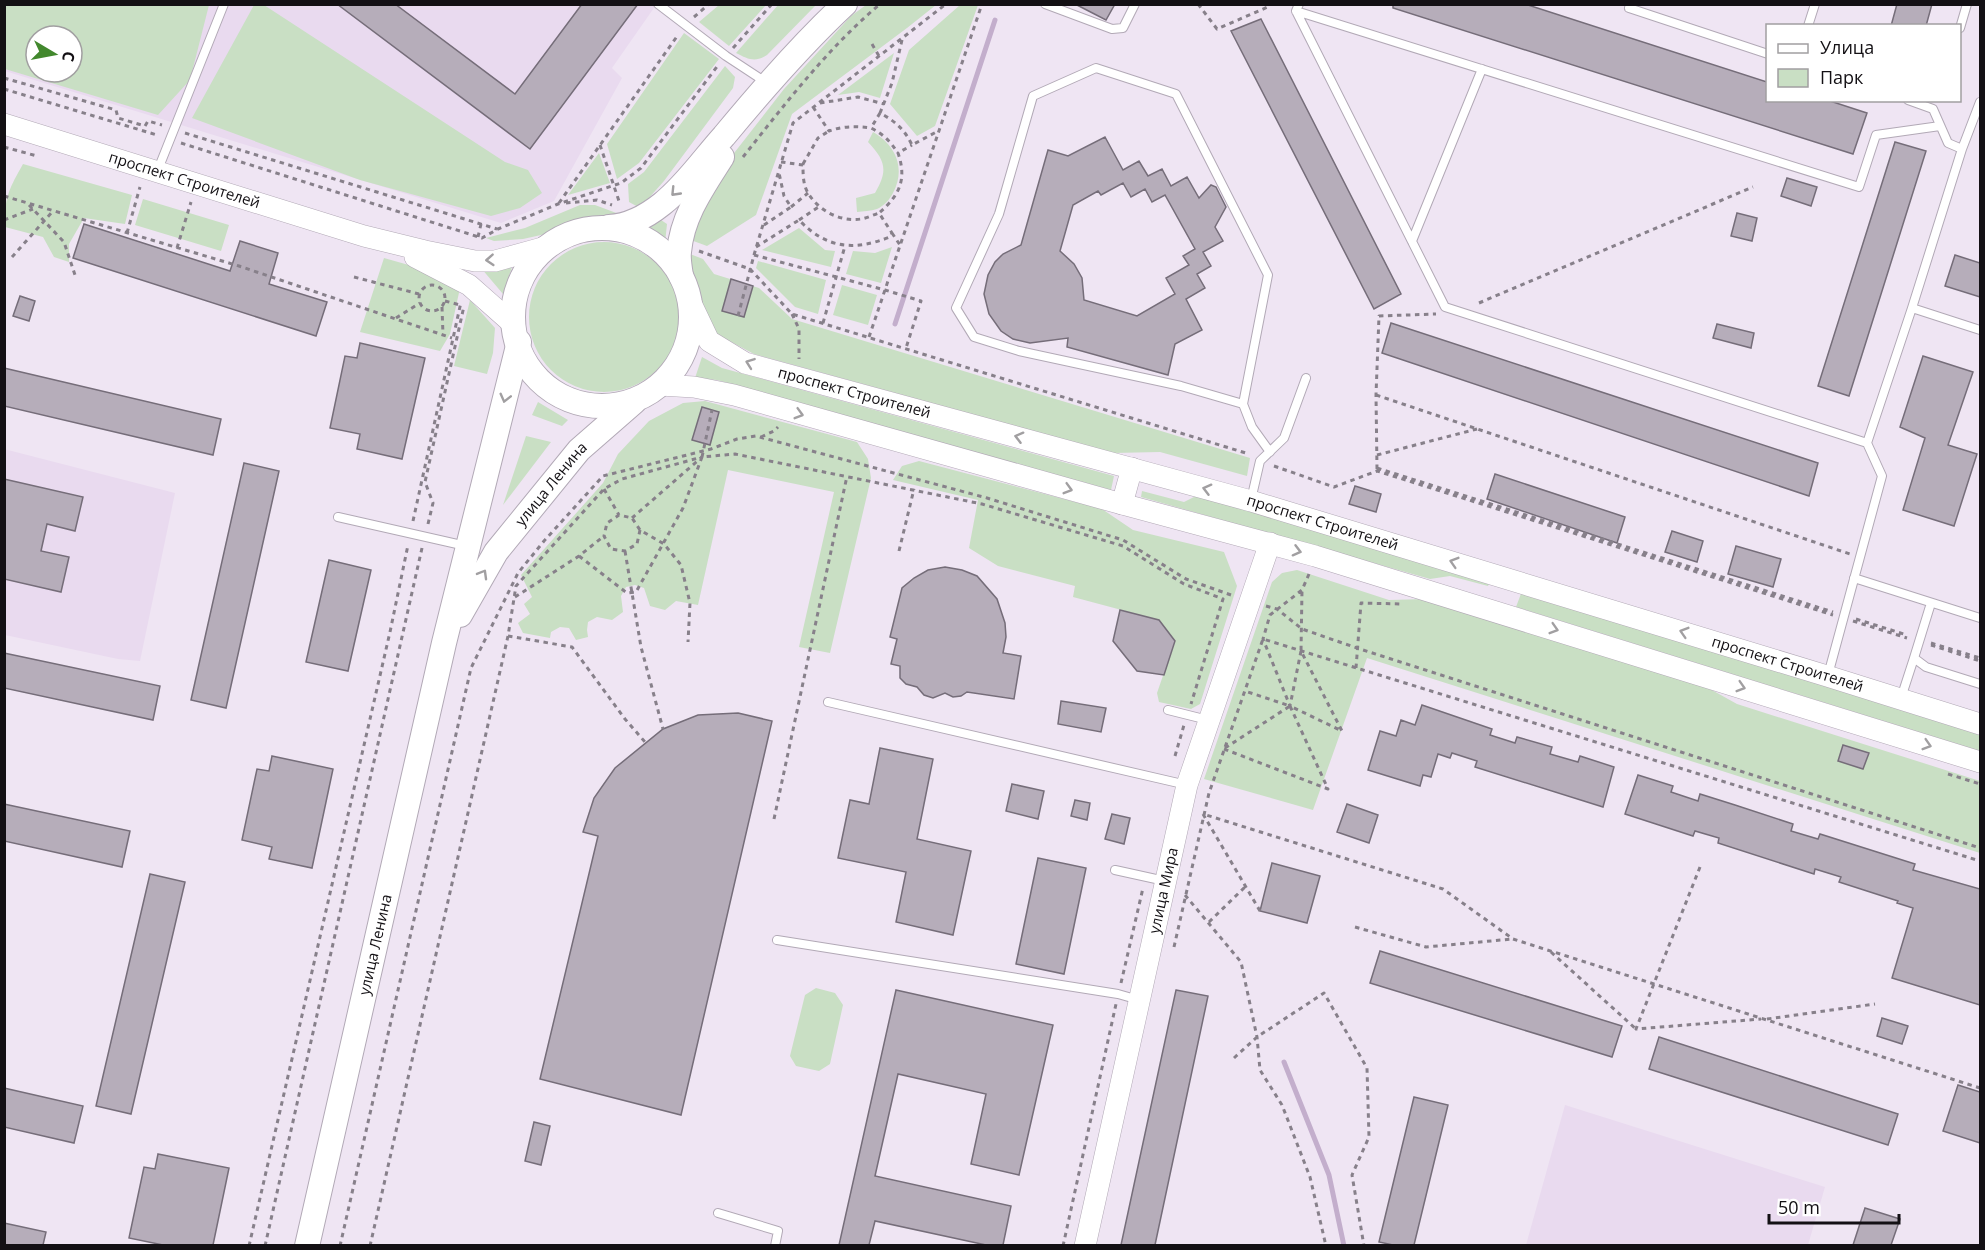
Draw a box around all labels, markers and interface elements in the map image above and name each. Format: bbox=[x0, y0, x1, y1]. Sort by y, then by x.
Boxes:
north arrow bbox=[24, 24, 84, 84]
legend bbox=[1766, 24, 1961, 102]
text: Улица bbox=[1820, 35, 1874, 59]
text: С bbox=[57, 50, 80, 64]
text: Парк bbox=[1820, 65, 1864, 89]
street label: проспект Строителей bbox=[107, 146, 263, 212]
one-way arrow bbox=[671, 184, 682, 195]
one-way arrow bbox=[485, 253, 494, 266]
one-way arrow bbox=[745, 358, 755, 371]
street label: проспект Строителей bbox=[776, 361, 933, 422]
one-way arrow bbox=[499, 393, 512, 403]
one-way arrow bbox=[793, 407, 804, 419]
one-way arrow bbox=[1014, 432, 1024, 445]
street label: улица Ленина bbox=[510, 437, 591, 530]
one-way arrow bbox=[1062, 482, 1073, 494]
one-way arrow bbox=[1202, 483, 1212, 496]
street label: проспект Строителей bbox=[1245, 489, 1401, 554]
one-way arrow bbox=[1291, 543, 1301, 556]
one-way arrow bbox=[1449, 557, 1460, 569]
one-way arrow bbox=[476, 570, 487, 580]
one-way arrow bbox=[1548, 622, 1559, 634]
one-way arrow bbox=[1679, 627, 1690, 639]
street label: проспект Строителей bbox=[1710, 631, 1866, 696]
one-way arrow bbox=[1735, 680, 1746, 692]
one-way arrow bbox=[1921, 738, 1932, 750]
street label: улица Мира bbox=[1143, 845, 1182, 935]
street label: улица Ленина bbox=[353, 892, 396, 997]
scale bar bbox=[1769, 1187, 1900, 1225]
text: 50 m bbox=[1778, 1195, 1820, 1219]

